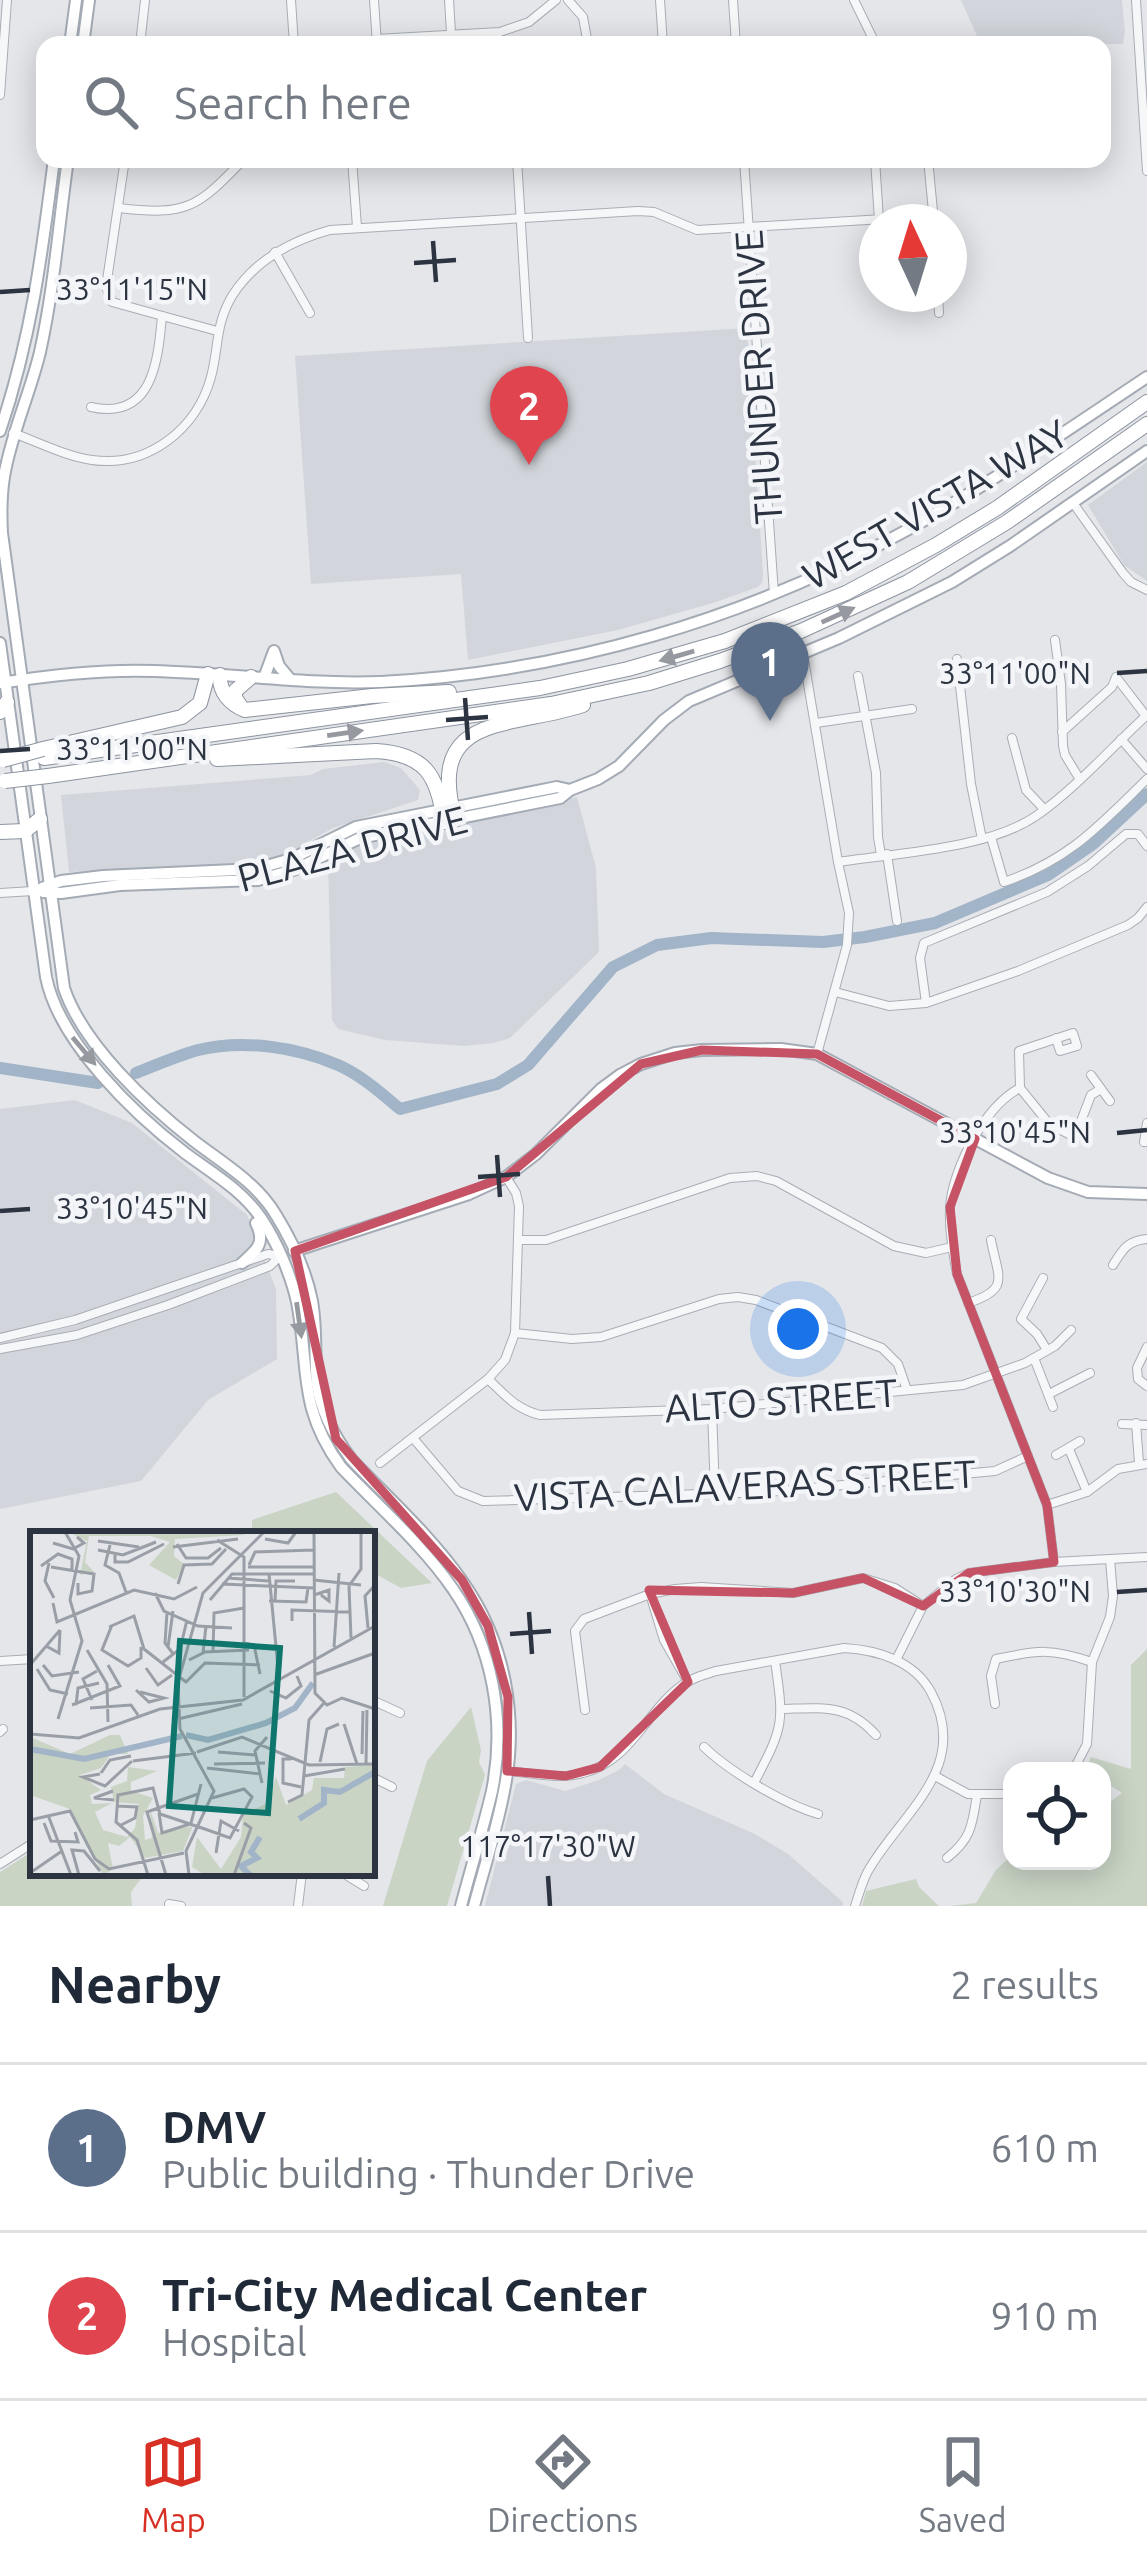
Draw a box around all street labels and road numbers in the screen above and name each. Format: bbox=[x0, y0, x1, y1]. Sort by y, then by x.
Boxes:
street label: THUNDER DRIVE bbox=[726, 229, 790, 525]
street label: WEST VISTA WAY bbox=[795, 411, 1075, 597]
street label: PLAZA DRIVE bbox=[233, 797, 471, 899]
street label: ALTO STREET bbox=[663, 1370, 899, 1430]
street label: VISTA CALAVERAS STREET bbox=[513, 1451, 977, 1519]

